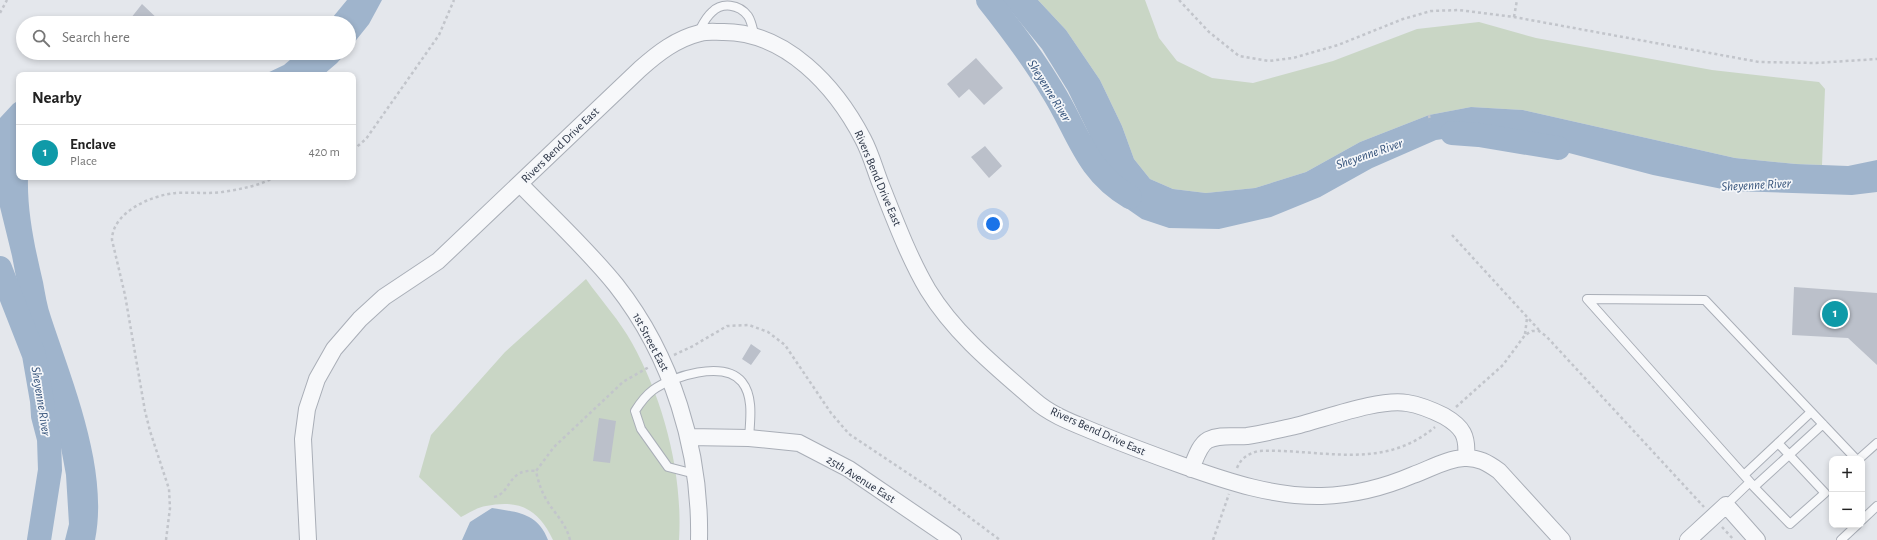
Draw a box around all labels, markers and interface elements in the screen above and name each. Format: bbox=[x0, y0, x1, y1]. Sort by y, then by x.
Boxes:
search box bbox=[16, 16, 356, 60]
icon: search bbox=[30, 27, 52, 49]
text: Search here bbox=[62, 30, 130, 45]
water label: Sheyenne River bbox=[1025, 58, 1073, 124]
text: Nearby bbox=[32, 89, 82, 106]
street label: Rivers Bend Drive East bbox=[519, 105, 601, 185]
street label: Rivers Bend Drive East bbox=[852, 128, 904, 228]
text: Enclave bbox=[70, 137, 116, 152]
water label: Sheyenne River bbox=[1334, 137, 1405, 172]
text: 1 bbox=[43, 146, 47, 159]
text: 420 m bbox=[308, 146, 340, 159]
text: Place bbox=[70, 155, 97, 168]
water label: Sheyenne River bbox=[1721, 177, 1792, 194]
your location bbox=[983, 214, 1003, 234]
pin: 1 bbox=[1822, 299, 1848, 329]
street label: 1st Street East bbox=[631, 311, 671, 373]
water label: Sheyenne River bbox=[29, 366, 53, 437]
street label: Rivers Bend Drive East bbox=[1049, 405, 1148, 457]
street label: 25th Avenue East bbox=[824, 453, 898, 505]
map controls bbox=[1829, 456, 1865, 528]
button: + bbox=[1829, 456, 1865, 492]
button: − bbox=[1829, 492, 1865, 528]

